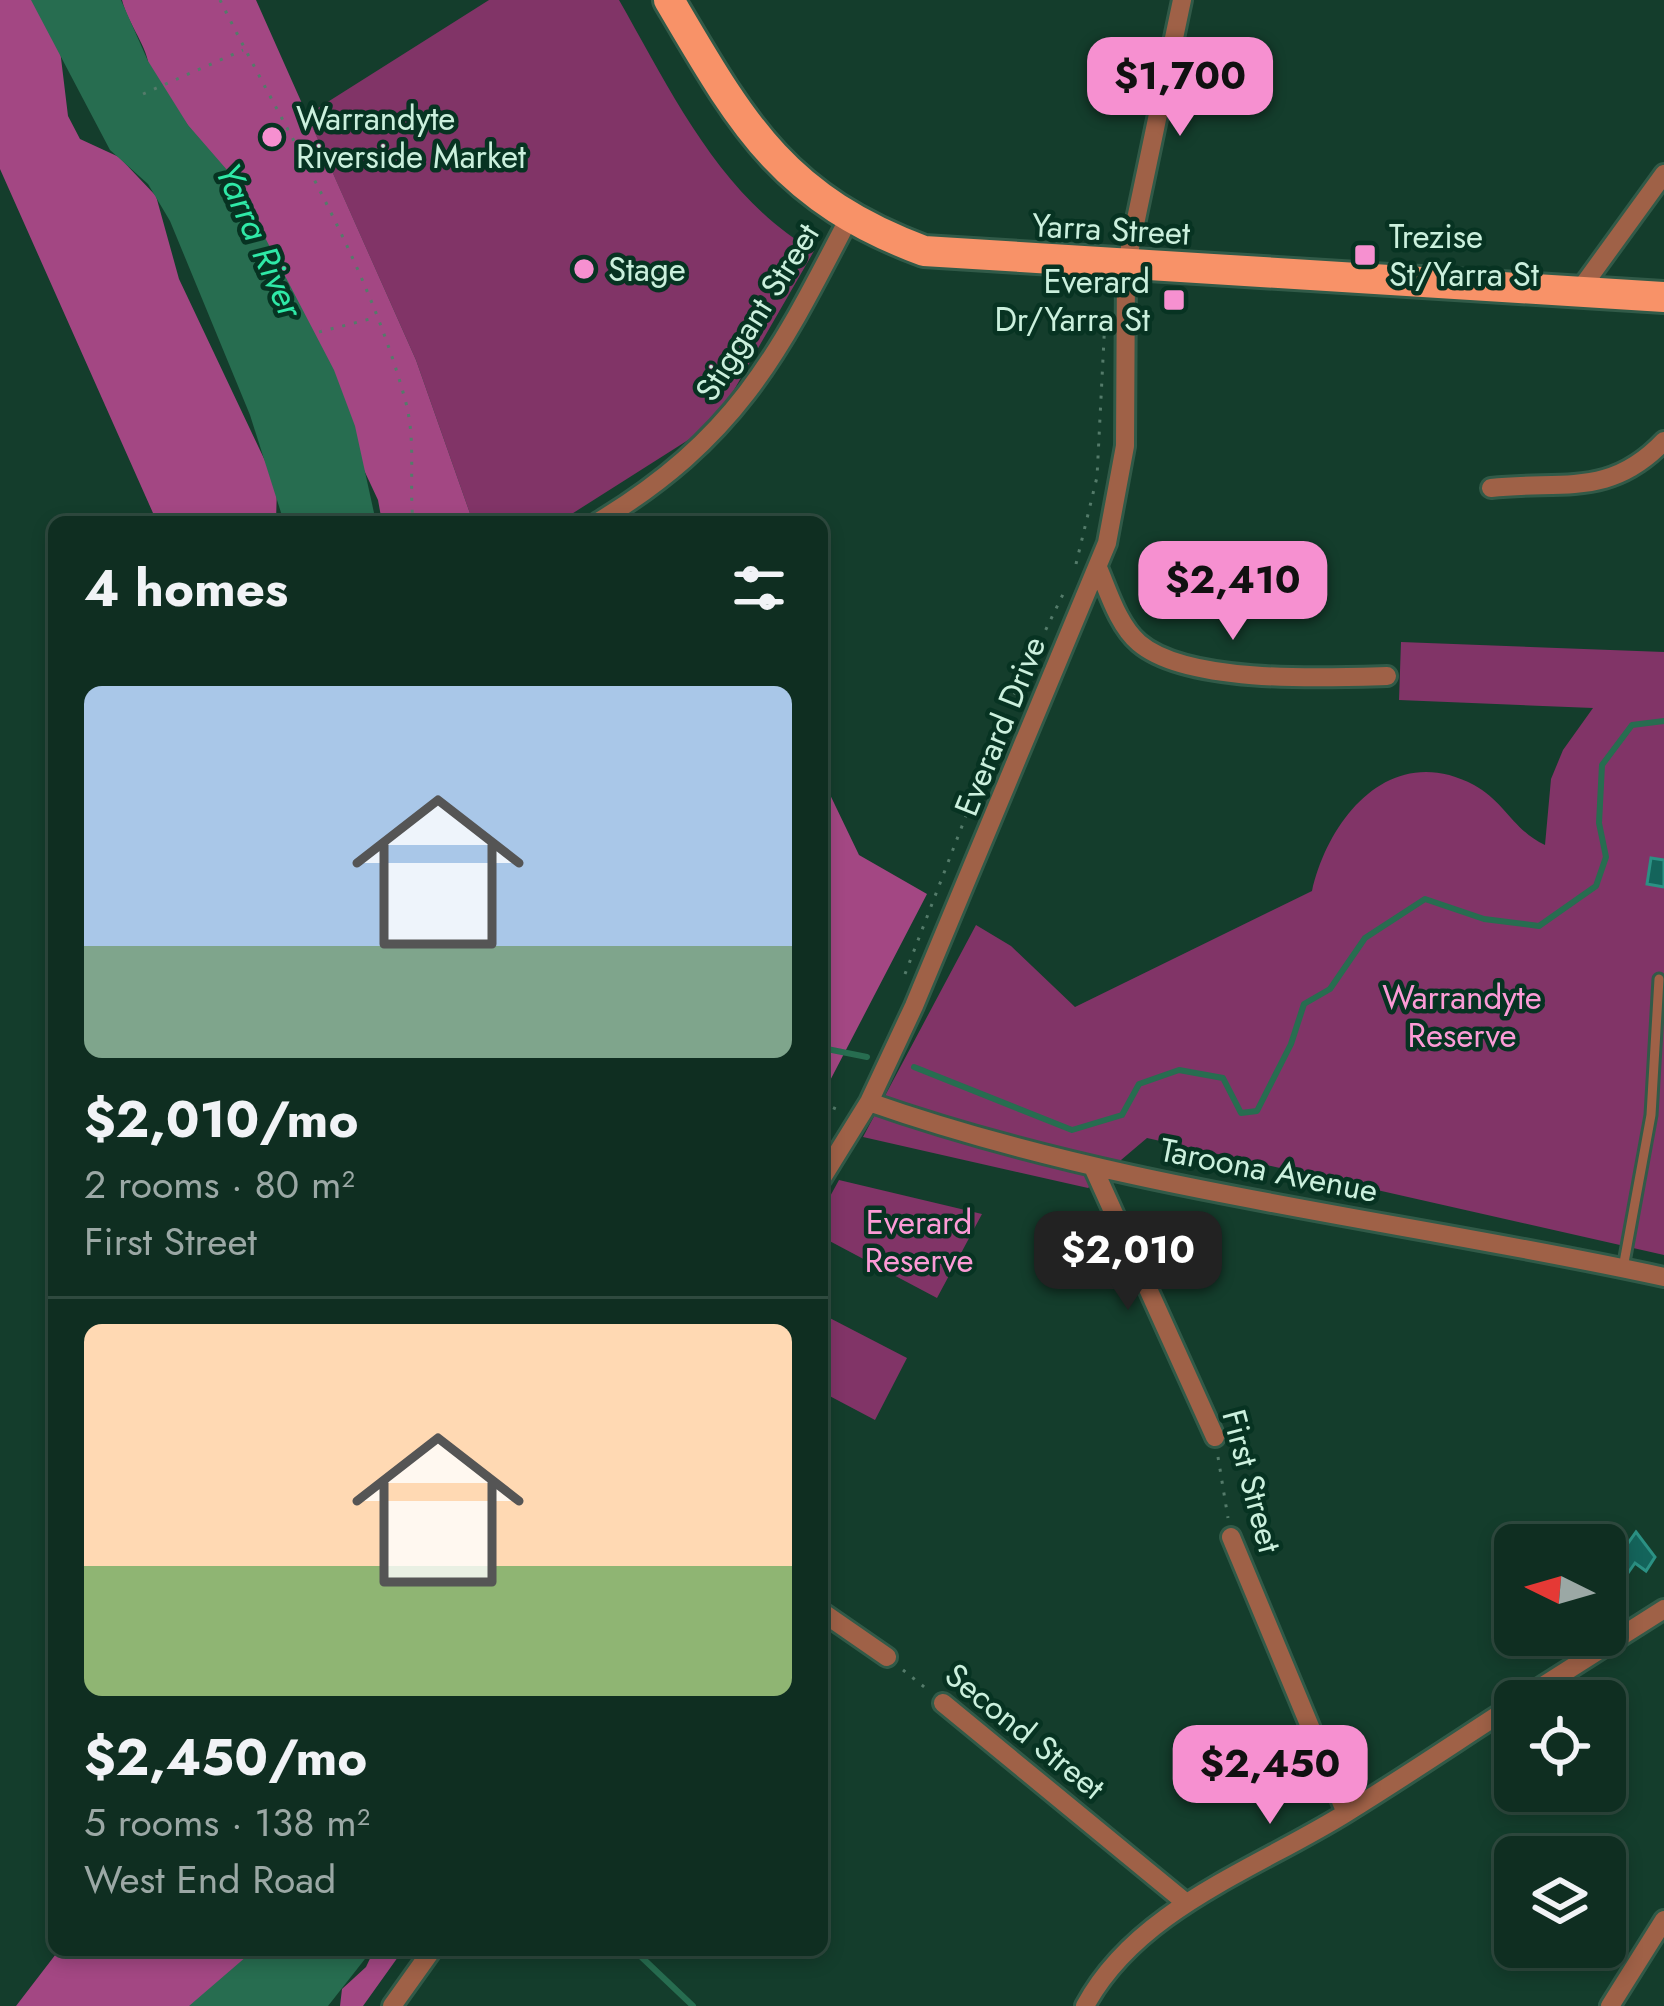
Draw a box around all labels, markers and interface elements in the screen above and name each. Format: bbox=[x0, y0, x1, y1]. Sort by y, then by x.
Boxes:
pin: $1,700 bbox=[1082, 37, 1278, 139]
text: $1,700 bbox=[1114, 47, 1246, 104]
place label: Warrandyte Riverside Market bbox=[296, 95, 526, 180]
marker: Warrandyte Riverside Market bbox=[259, 124, 285, 150]
water label: Yarra River bbox=[203, 154, 318, 327]
street label: Yarra Street bbox=[1031, 201, 1191, 257]
place label: Trezise St/Yarra St bbox=[1389, 213, 1539, 298]
street label: Stiggant Street bbox=[684, 214, 830, 410]
marker: Trezise St/Yarra St bbox=[1352, 242, 1378, 268]
place label: Stage bbox=[608, 246, 686, 293]
marker: Stage bbox=[571, 256, 597, 282]
place label: Everard Dr/Yarra St bbox=[994, 258, 1150, 343]
marker: Everard Dr/Yarra St bbox=[1161, 287, 1187, 313]
pin: $2,410 bbox=[1135, 541, 1331, 643]
text: 4 homes bbox=[84, 551, 288, 625]
text: $2,410 bbox=[1165, 551, 1301, 608]
icon: filters bbox=[726, 555, 792, 621]
street label: Everard Drive bbox=[943, 629, 1057, 823]
icon: home bbox=[330, 764, 546, 980]
park label: Warrandyte Reserve bbox=[1382, 974, 1542, 1059]
text: $2,010/mo bbox=[84, 1082, 359, 1156]
street label: Taroona Avenue bbox=[1156, 1126, 1382, 1214]
text: 2 rooms · 80 m² bbox=[84, 1156, 355, 1213]
park label: Everard Reserve bbox=[864, 1199, 974, 1284]
pin: $2,010 bbox=[1030, 1211, 1226, 1313]
text: First Street bbox=[84, 1213, 257, 1270]
text: $2,010 bbox=[1061, 1221, 1195, 1278]
icon: home bbox=[330, 1402, 546, 1618]
street label: First Street bbox=[1210, 1404, 1294, 1558]
north arrow bbox=[1494, 1524, 1626, 1656]
map controls bbox=[1494, 1524, 1626, 1968]
street label: Second Street bbox=[935, 1652, 1115, 1810]
button: locate bbox=[1494, 1680, 1626, 1812]
text: $2,450/mo bbox=[84, 1720, 367, 1794]
pin: $2,450 bbox=[1172, 1725, 1368, 1827]
text: $2,450 bbox=[1200, 1735, 1340, 1792]
text: 5 rooms · 138 m² bbox=[84, 1794, 370, 1851]
button: layers bbox=[1494, 1836, 1626, 1968]
text: West End Road bbox=[84, 1851, 336, 1908]

